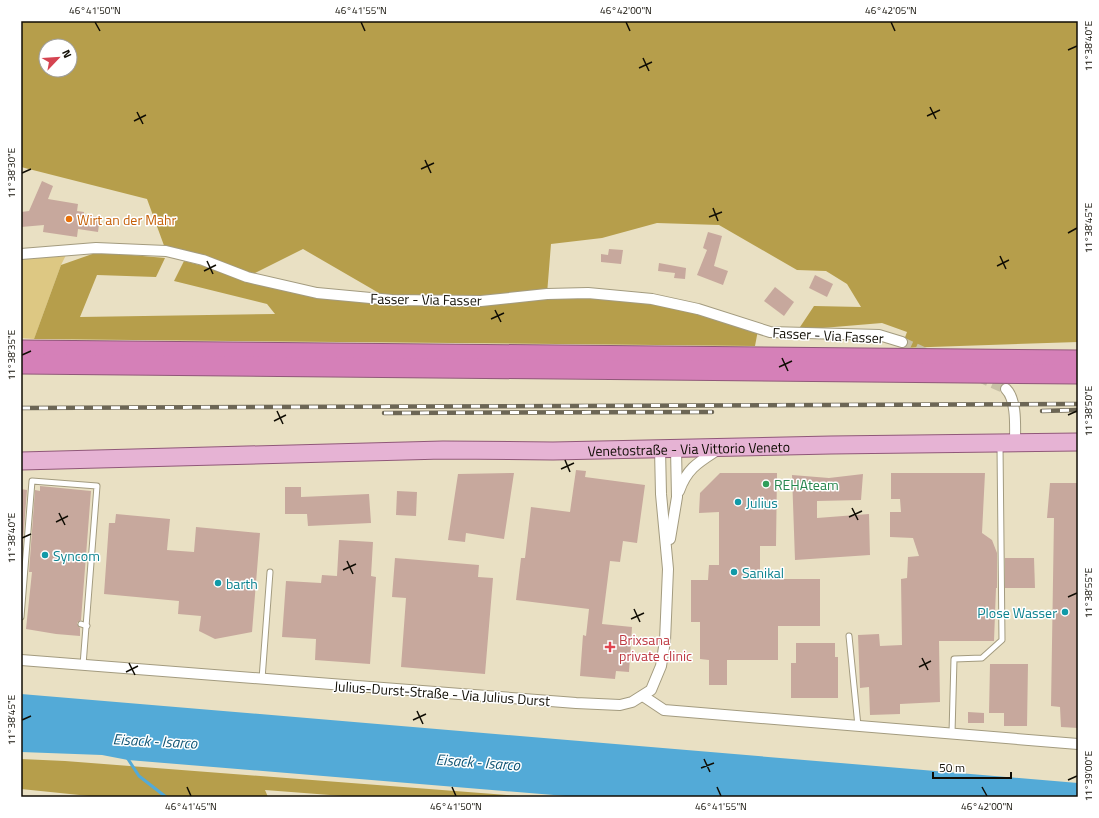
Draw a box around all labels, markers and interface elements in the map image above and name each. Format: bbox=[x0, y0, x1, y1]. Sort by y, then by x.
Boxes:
text: 46°41'50"N bbox=[69, 3, 121, 18]
text: 46°41'55"N bbox=[335, 3, 387, 18]
text: 46°42'00"N bbox=[600, 3, 652, 18]
text: 46°42'05"N bbox=[865, 3, 917, 18]
text: 11°38'40"E bbox=[1081, 20, 1096, 71]
north arrow bbox=[38, 38, 78, 78]
text: N bbox=[58, 47, 76, 61]
text: 11°38'30"E bbox=[4, 147, 19, 198]
text: 11°38'45"E bbox=[1081, 202, 1096, 253]
place label: Wirt an der Mahr bbox=[77, 209, 177, 230]
marker: Wirt an der Mahr bbox=[64, 214, 74, 224]
street label: Fasser - Via Fasser bbox=[370, 288, 482, 310]
street label: Fasser - Via Fasser bbox=[772, 322, 884, 348]
text: 11°38'35"E bbox=[4, 329, 19, 380]
text: 11°38'50"E bbox=[1081, 385, 1096, 436]
street label: Venetostraße - Via Vittorio Veneto bbox=[587, 435, 790, 461]
place label: REHAteam bbox=[774, 474, 839, 495]
marker: REHAteam bbox=[761, 479, 771, 489]
place label: Julius bbox=[746, 492, 778, 513]
marker: Julius bbox=[733, 497, 743, 507]
text: 11°38'40"E bbox=[4, 512, 19, 563]
place label: Syncom bbox=[53, 545, 100, 566]
marker: Syncom bbox=[40, 550, 50, 560]
place label: Sanikal bbox=[742, 562, 784, 583]
marker: Sanikal bbox=[729, 567, 739, 577]
text: 11°38'55"E bbox=[1081, 567, 1096, 618]
place label: barth bbox=[226, 573, 258, 594]
marker: barth bbox=[213, 578, 223, 588]
place label: Plose Wasser bbox=[977, 602, 1057, 623]
marker: Plose Wasser bbox=[1060, 607, 1070, 617]
place label: Brixsana private clinic bbox=[619, 629, 692, 666]
marker: Brixsana private clinic bbox=[604, 641, 616, 653]
street label: Julius-Durst-Straße - Via Julius Durst bbox=[333, 675, 551, 711]
text: 11°38'45"E bbox=[4, 694, 19, 745]
water label: Eisack - Isarco bbox=[112, 727, 198, 755]
water label: Eisack - Isarco bbox=[435, 748, 521, 776]
text: 11°39'00"E bbox=[1081, 750, 1096, 801]
scale bar bbox=[933, 754, 1011, 780]
text: 50 m bbox=[939, 758, 965, 777]
text: 46°41'45"N bbox=[165, 799, 217, 814]
text: 46°41'50"N bbox=[430, 799, 482, 814]
text: 46°41'55"N bbox=[695, 799, 747, 814]
text: 46°42'00"N bbox=[961, 799, 1013, 814]

